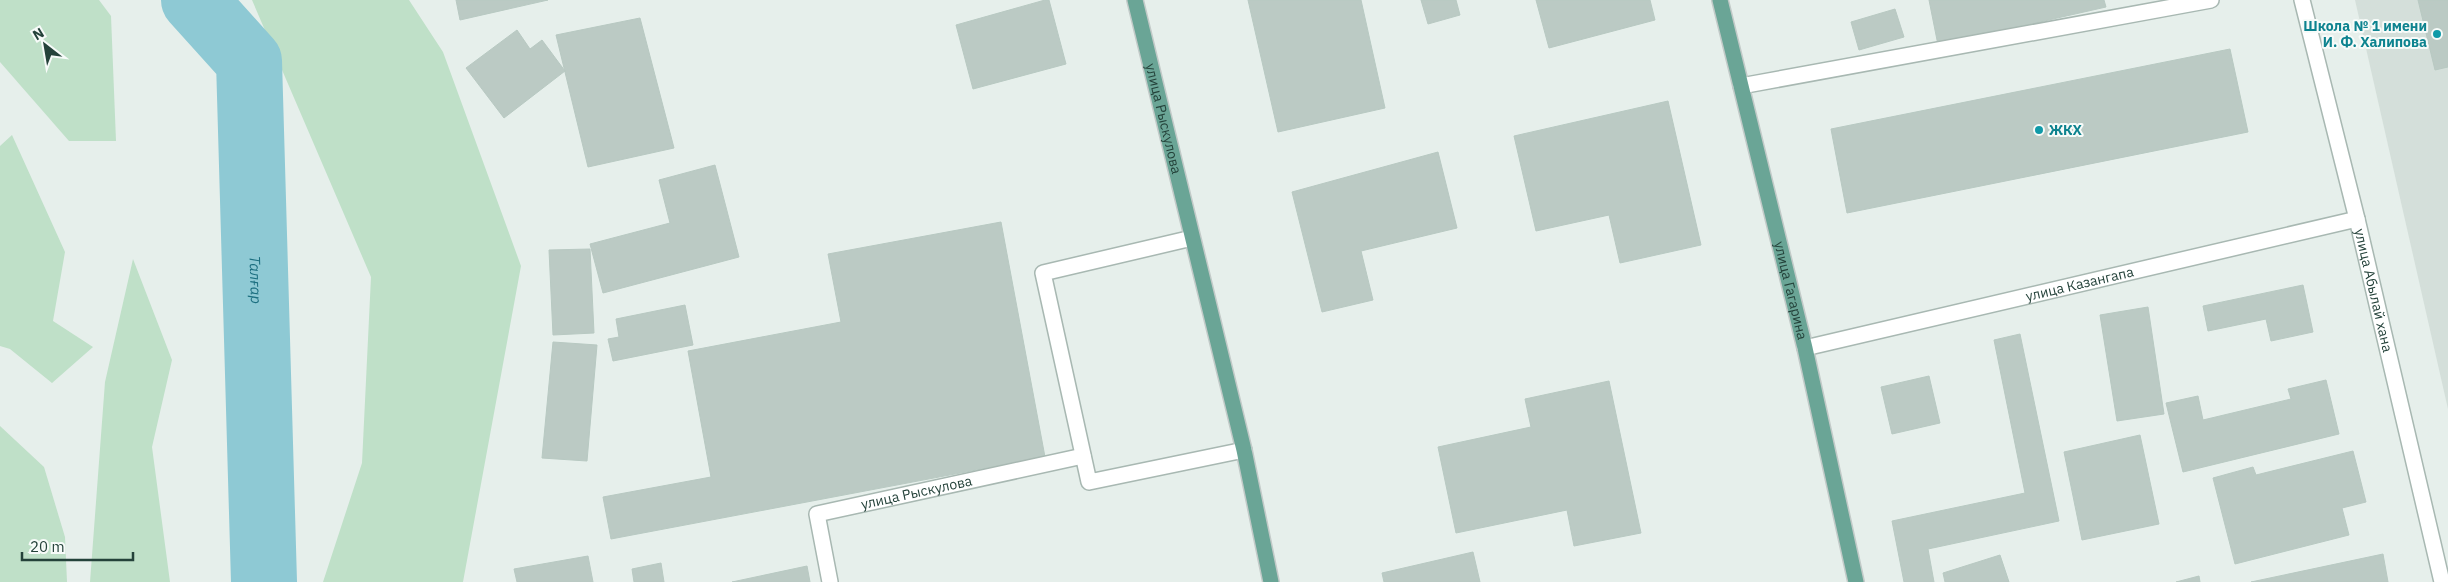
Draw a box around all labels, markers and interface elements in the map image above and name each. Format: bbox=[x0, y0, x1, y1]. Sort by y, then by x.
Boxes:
place label: Школа № 1 имени И. Ф. Халипова bbox=[2303, 17, 2427, 51]
north arrow bbox=[20, 20, 70, 70]
text: N bbox=[29, 24, 47, 44]
marker: Школа № 1 имени И. Ф. Халипова bbox=[2431, 28, 2443, 40]
street label: улица Рыскулова bbox=[1142, 61, 1186, 176]
place label: ЖКХ bbox=[2049, 121, 2083, 139]
marker: ЖКХ bbox=[2033, 124, 2045, 136]
street label: улица Абылай хана bbox=[2351, 227, 2397, 354]
street label: улица Гагарина bbox=[1770, 239, 1812, 342]
water label: Талғар bbox=[246, 255, 266, 304]
street label: улица Казангапа bbox=[2024, 262, 2136, 305]
street label: улица Рыскулова bbox=[859, 471, 974, 513]
scale bar bbox=[22, 530, 134, 562]
text: 20 m bbox=[30, 537, 65, 556]

